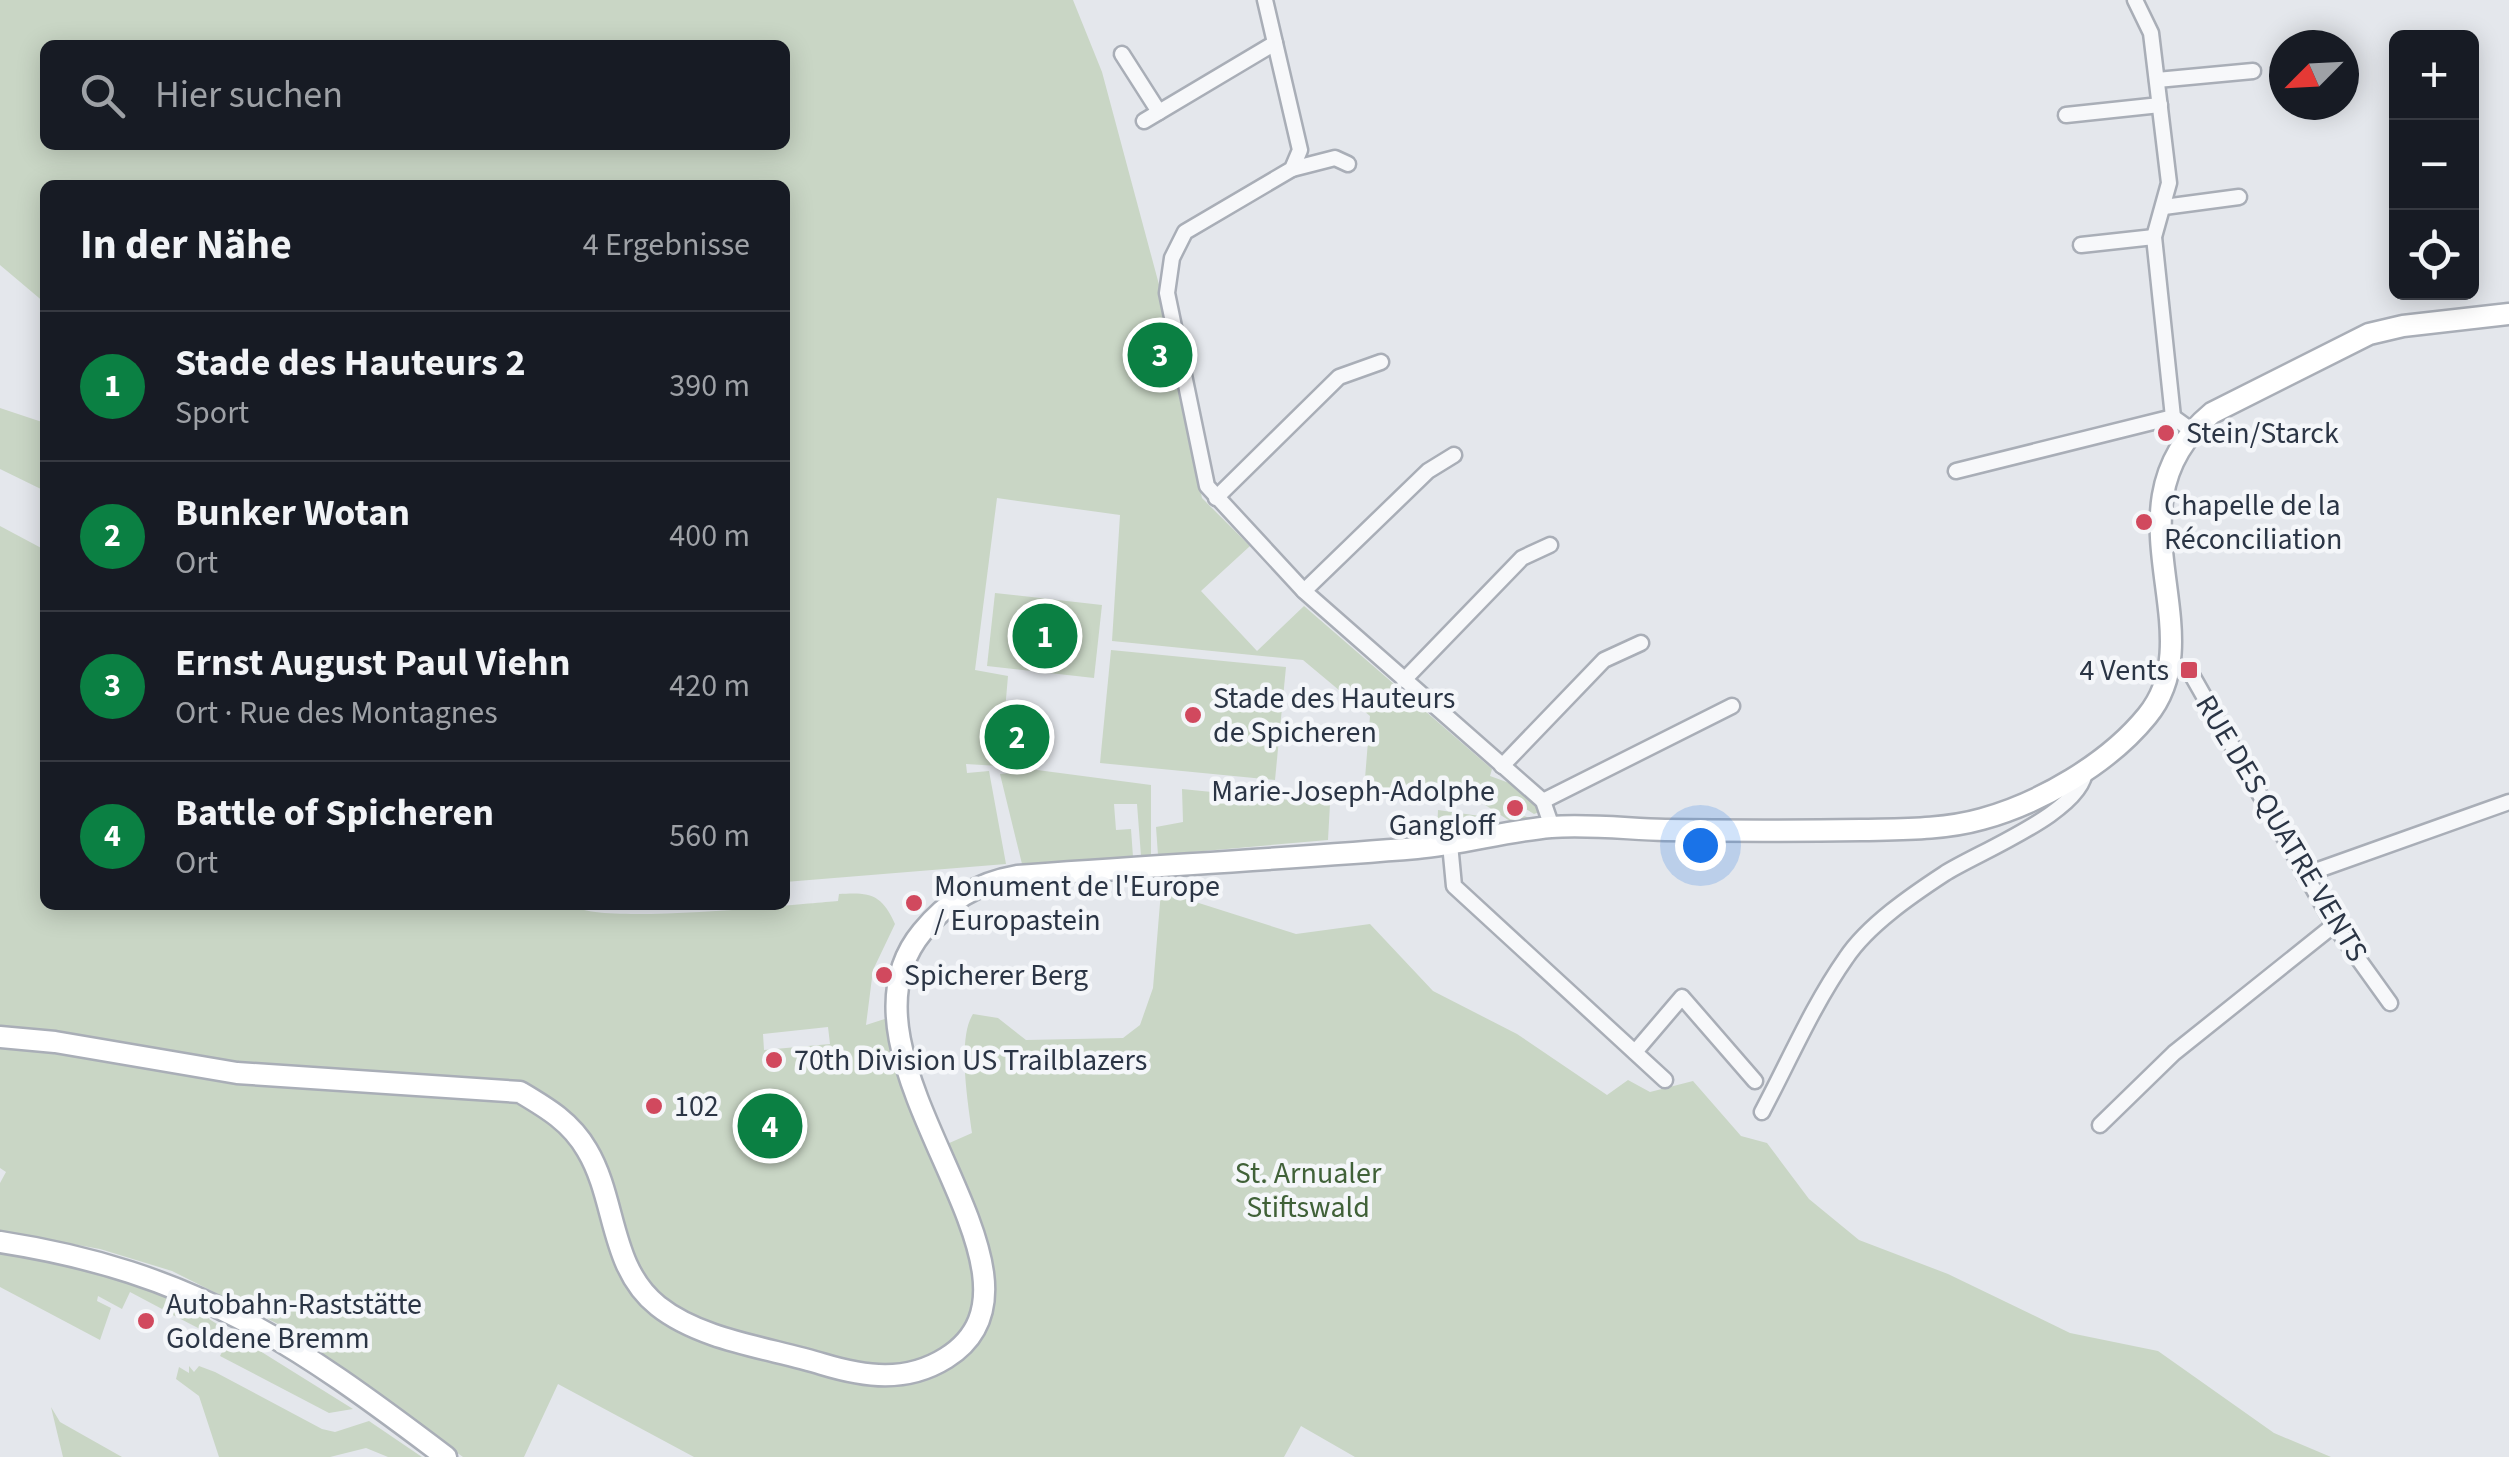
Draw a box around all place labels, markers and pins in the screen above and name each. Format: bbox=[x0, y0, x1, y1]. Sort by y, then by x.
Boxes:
pin: 3 bbox=[1128, 318, 1192, 392]
place label: Stein/Starck bbox=[2186, 412, 2339, 455]
marker: Stein/Starck bbox=[2155, 422, 2177, 444]
place label: Chapelle de la Réconciliation bbox=[2164, 484, 2342, 561]
marker: Chapelle de la Réconciliation bbox=[2133, 511, 2155, 533]
pin: 1 bbox=[1012, 598, 1078, 674]
place label: 4 Vents bbox=[2079, 649, 2169, 692]
marker: 4 Vents bbox=[2178, 659, 2200, 681]
place label: Stade des Hauteurs de Spicheren bbox=[1213, 677, 1455, 754]
pin: 2 bbox=[984, 700, 1050, 774]
marker: Stade des Hauteurs de Spicheren bbox=[1182, 704, 1204, 726]
place label: Marie-Joseph-Adolphe Gangloff bbox=[1211, 770, 1497, 847]
marker: Marie-Joseph-Adolphe Gangloff bbox=[1504, 797, 1526, 819]
place label: Monument de l'Europe / Europastein bbox=[934, 865, 1220, 942]
marker: Monument de l'Europe / Europastein bbox=[903, 892, 925, 914]
place label: Spicherer Berg bbox=[904, 954, 1088, 997]
marker: Spicherer Berg bbox=[873, 964, 895, 986]
place label: 70th Division US Trailblazers bbox=[794, 1039, 1147, 1082]
marker: 70th Division US Trailblazers bbox=[763, 1049, 785, 1071]
place label: 102 bbox=[674, 1085, 719, 1128]
pin: 4 bbox=[738, 1088, 802, 1164]
marker: 102 bbox=[643, 1095, 665, 1117]
place label: Autobahn-Raststätte Goldene Bremm bbox=[166, 1283, 422, 1360]
marker: Autobahn-Raststätte Goldene Bremm bbox=[135, 1310, 157, 1332]

